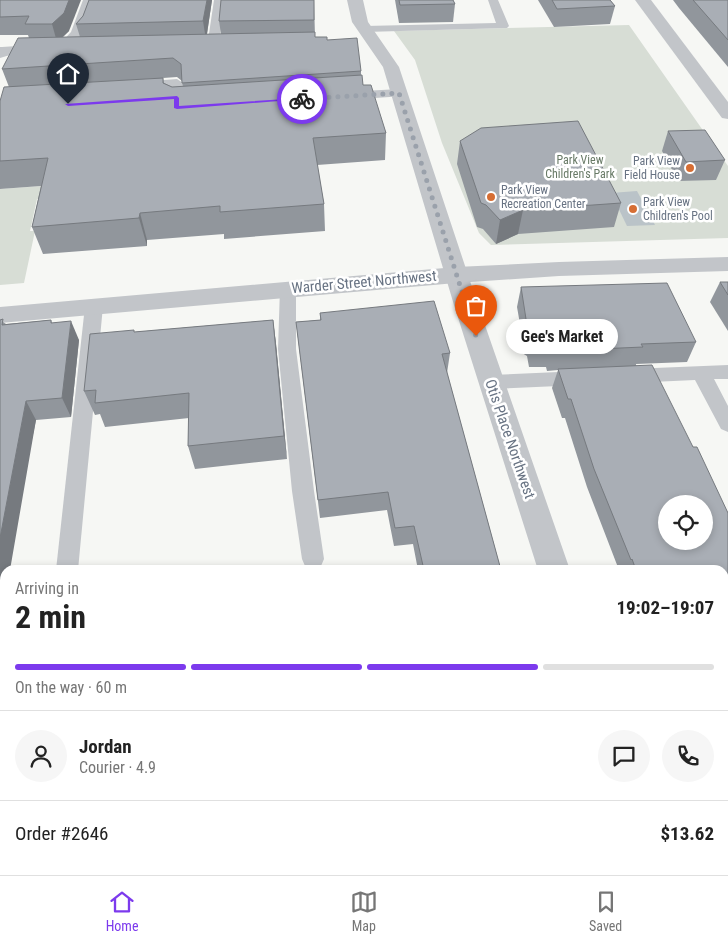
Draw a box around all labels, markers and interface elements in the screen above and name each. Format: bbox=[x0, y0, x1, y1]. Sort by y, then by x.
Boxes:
pin bbox=[47, 53, 89, 104]
icon: home bbox=[54, 60, 82, 88]
courier bbox=[277, 74, 327, 124]
icon: bike bbox=[288, 85, 316, 113]
park label: Park View Children's Park bbox=[545, 153, 615, 181]
place label: Park View Field House bbox=[624, 154, 680, 182]
marker: Park View Field House bbox=[684, 162, 696, 174]
place label: Park View Recreation Center bbox=[501, 183, 586, 211]
marker: Park View Recreation Center bbox=[485, 191, 497, 203]
place label: Park View Children's Pool bbox=[643, 195, 713, 223]
marker: Park View Children's Pool bbox=[627, 203, 639, 215]
street label: Warder Street Northwest bbox=[291, 267, 437, 297]
pin bbox=[455, 285, 497, 336]
icon: bag bbox=[462, 292, 490, 320]
callout: Gee's Market bbox=[506, 318, 618, 354]
text: Gee's Market bbox=[521, 327, 603, 346]
street label: Otis Place Northwest bbox=[481, 377, 539, 501]
map controls bbox=[658, 495, 713, 550]
button: locate bbox=[658, 495, 713, 550]
text: Arriving in bbox=[15, 579, 79, 598]
text: 19:02–19:07 bbox=[616, 596, 714, 619]
text: 2 min bbox=[15, 598, 86, 636]
text: On the way · 60 m bbox=[15, 678, 127, 697]
button: person bbox=[15, 730, 67, 782]
button: chat bbox=[598, 730, 650, 782]
button: phone bbox=[662, 730, 714, 782]
text: Jordan bbox=[79, 735, 132, 758]
text: Courier · 4.9 bbox=[79, 758, 156, 777]
text: Order #2646 bbox=[15, 822, 108, 845]
text: $13.62 bbox=[660, 822, 714, 845]
tab: Home bbox=[106, 888, 138, 934]
tab: Map bbox=[350, 888, 378, 934]
tab: Saved bbox=[589, 888, 622, 934]

